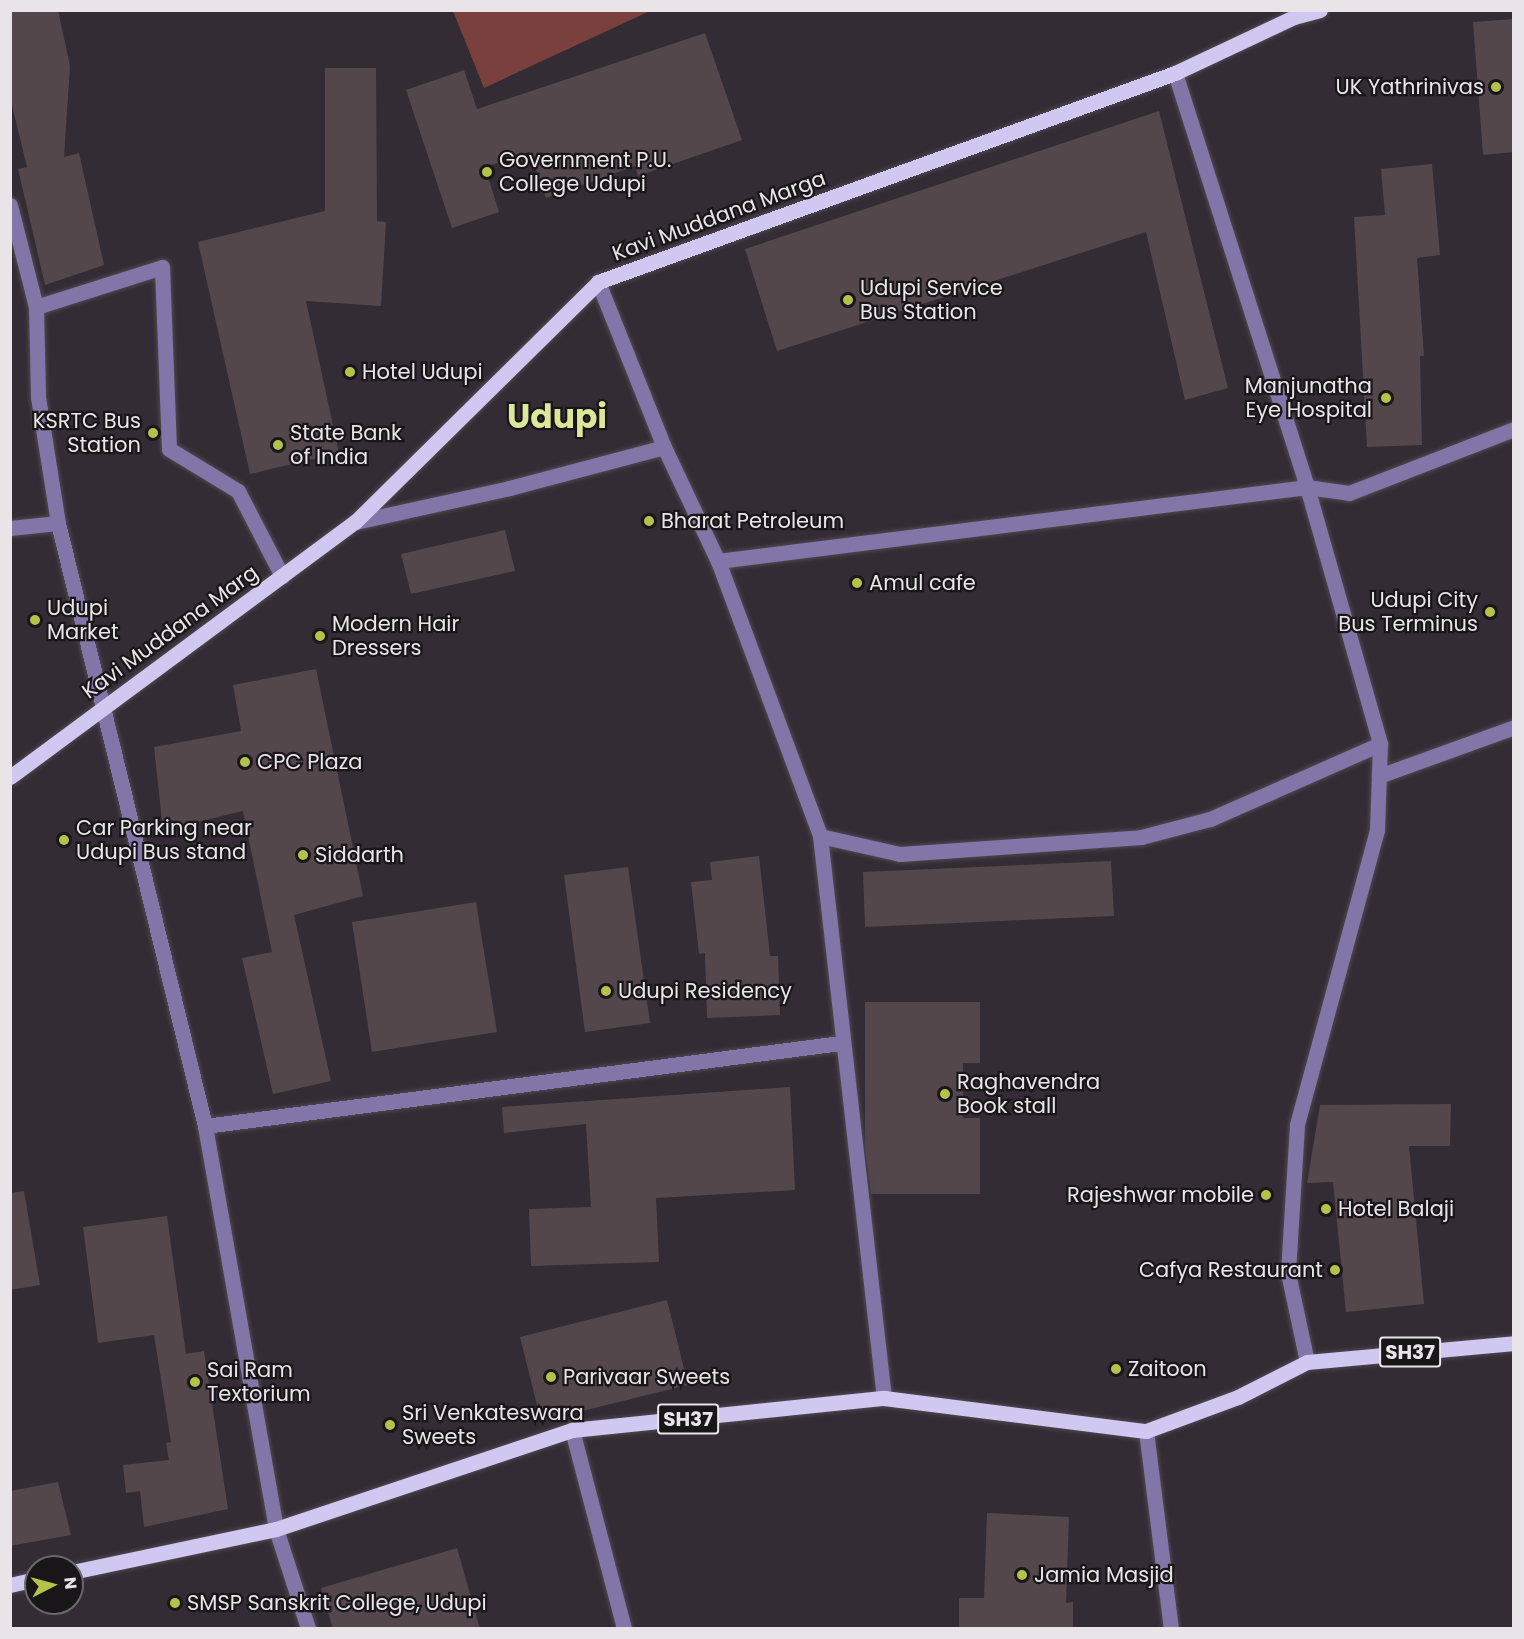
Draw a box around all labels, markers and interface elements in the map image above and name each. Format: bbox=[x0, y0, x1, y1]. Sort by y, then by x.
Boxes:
place label: UK Yathrinivas bbox=[1336, 74, 1484, 100]
marker: UK Yathrinivas bbox=[1489, 80, 1503, 94]
place label: Government P.U. College Udupi bbox=[499, 147, 671, 197]
marker: Government P.U. College Udupi bbox=[480, 165, 494, 179]
street label: Kavi Muddana Marga bbox=[609, 166, 829, 266]
place label: Udupi Service Bus Station bbox=[860, 275, 1003, 325]
marker: Udupi Service Bus Station bbox=[841, 293, 855, 307]
place label: Hotel Udupi bbox=[362, 359, 483, 385]
marker: Hotel Udupi bbox=[343, 365, 357, 379]
place label: Manjunatha Eye Hospital bbox=[1245, 373, 1372, 423]
marker: Manjunatha Eye Hospital bbox=[1377, 389, 1395, 407]
district label: Udupi bbox=[507, 397, 607, 437]
place label: KSRTC Bus Station bbox=[33, 408, 141, 458]
place label: State Bank of India bbox=[290, 420, 402, 470]
marker: KSRTC Bus Station bbox=[146, 426, 160, 440]
marker: State Bank of India bbox=[271, 438, 285, 452]
place label: Bharat Petroleum bbox=[661, 508, 844, 534]
marker: Bharat Petroleum bbox=[642, 514, 656, 528]
street label: Kavi Muddana Marg bbox=[77, 560, 263, 704]
place label: Amul cafe bbox=[869, 570, 976, 596]
marker: Amul cafe bbox=[850, 576, 864, 590]
place label: Udupi City Bus Terminus bbox=[1338, 587, 1478, 637]
place label: Udupi Market bbox=[47, 595, 119, 645]
marker: Udupi City Bus Terminus bbox=[1483, 605, 1497, 619]
place label: Modern Hair Dressers bbox=[332, 611, 459, 661]
marker: Udupi Market bbox=[28, 613, 42, 627]
marker: Modern Hair Dressers bbox=[313, 629, 327, 643]
place label: CPC Plaza bbox=[257, 749, 362, 775]
marker: CPC Plaza bbox=[238, 755, 252, 769]
place label: Car Parking near Udupi Bus stand bbox=[76, 815, 252, 865]
marker: Car Parking near Udupi Bus stand bbox=[57, 833, 71, 847]
place label: Siddarth bbox=[315, 842, 404, 868]
marker: Siddarth bbox=[296, 848, 310, 862]
place label: Udupi Residency bbox=[618, 978, 792, 1004]
marker: Udupi Residency bbox=[599, 984, 613, 998]
place label: Raghavendra Book stall bbox=[957, 1069, 1100, 1119]
marker: Raghavendra Book stall bbox=[938, 1087, 952, 1101]
place label: Rajeshwar mobile bbox=[1067, 1182, 1254, 1208]
marker: Rajeshwar mobile bbox=[1259, 1188, 1273, 1202]
place label: Hotel Balaji bbox=[1338, 1196, 1454, 1222]
marker: Hotel Balaji bbox=[1319, 1202, 1333, 1216]
place label: Cafya Restaurant bbox=[1139, 1257, 1323, 1283]
marker: Cafya Restaurant bbox=[1328, 1263, 1342, 1277]
road number: SH37 bbox=[1378, 1335, 1442, 1369]
place label: Zaitoon bbox=[1128, 1356, 1207, 1382]
place label: Sai Ram Textorium bbox=[207, 1357, 311, 1407]
marker: Zaitoon bbox=[1109, 1362, 1123, 1376]
place label: Parivaar Sweets bbox=[563, 1364, 730, 1390]
marker: Parivaar Sweets bbox=[544, 1370, 558, 1384]
marker: Sai Ram Textorium bbox=[188, 1375, 202, 1389]
place label: Sri Venkateswara Sweets bbox=[402, 1400, 584, 1450]
road number: SH37 bbox=[656, 1402, 720, 1436]
marker: Sri Venkateswara Sweets bbox=[383, 1418, 397, 1432]
north arrow bbox=[24, 1555, 84, 1615]
place label: Jamia Masjid bbox=[1034, 1562, 1174, 1588]
marker: Jamia Masjid bbox=[1015, 1568, 1029, 1582]
text: N bbox=[58, 1576, 82, 1590]
place label: SMSP Sanskrit College, Udupi bbox=[187, 1590, 487, 1616]
marker: SMSP Sanskrit College, Udupi bbox=[168, 1596, 182, 1610]

